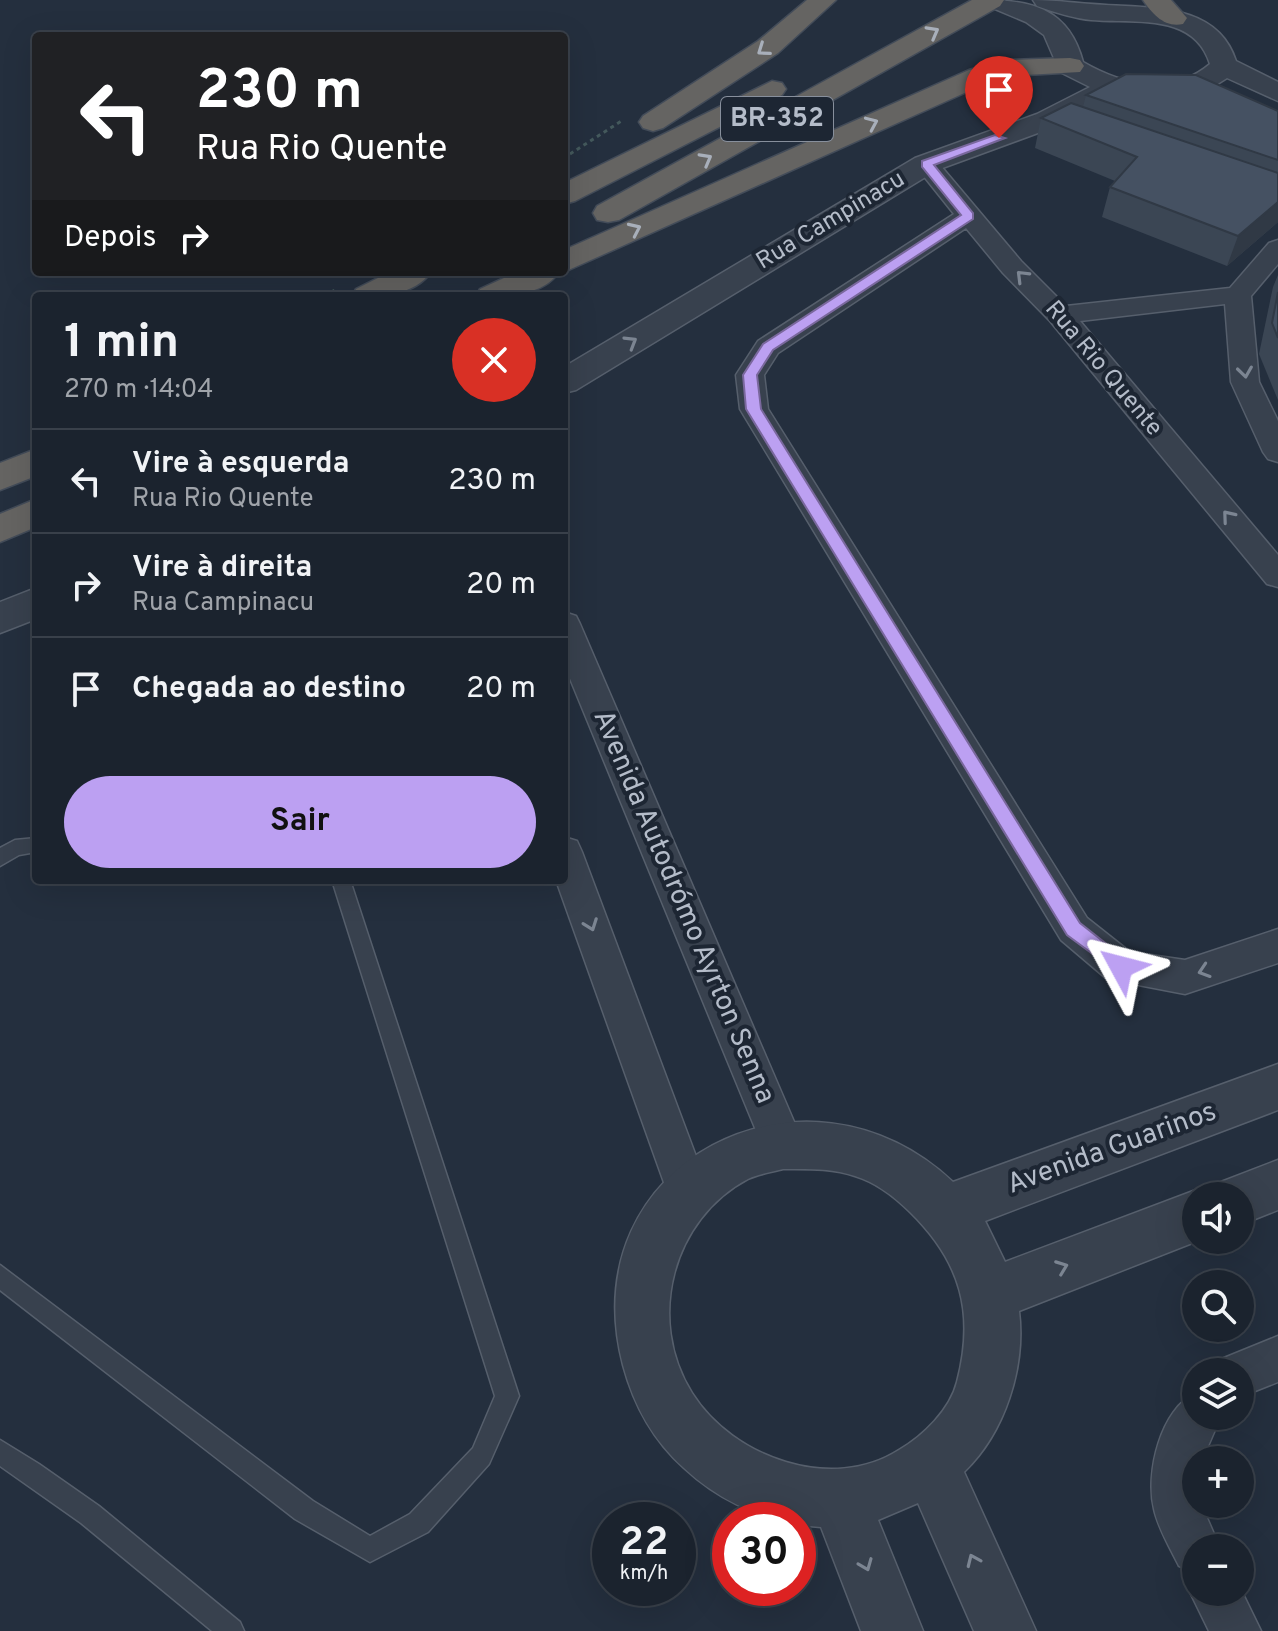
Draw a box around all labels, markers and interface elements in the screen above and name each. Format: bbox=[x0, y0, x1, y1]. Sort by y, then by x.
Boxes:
one-way arrow bbox=[924, 26, 939, 42]
one-way arrow bbox=[758, 40, 772, 54]
pin bbox=[965, 56, 1033, 138]
text: 230 m bbox=[196, 58, 363, 128]
icon: left bbox=[64, 64, 168, 168]
icon: arrive bbox=[977, 68, 1021, 112]
road number: BR-352 bbox=[721, 97, 833, 141]
one-way arrow bbox=[864, 117, 878, 133]
text: Rua Rio Quente bbox=[196, 127, 447, 173]
one-way arrow bbox=[697, 153, 712, 168]
street label: Rua Campinacu bbox=[751, 165, 911, 277]
icon: right bbox=[172, 216, 216, 260]
text: Depois bbox=[64, 220, 156, 257]
one-way arrow bbox=[626, 223, 641, 239]
one-way arrow bbox=[1017, 271, 1031, 285]
street label: Rua Rio Quente bbox=[1038, 295, 1168, 443]
text: 1 min bbox=[64, 314, 179, 374]
button: close bbox=[452, 318, 536, 402]
one-way arrow bbox=[622, 336, 637, 352]
one-way arrow bbox=[1236, 366, 1253, 379]
text: 270 m · 14:04 bbox=[64, 374, 214, 407]
text: Vire à esquerda bbox=[132, 446, 349, 483]
icon: left bbox=[64, 459, 108, 503]
text: 230 m bbox=[448, 463, 536, 500]
text: Rua Rio Quente bbox=[132, 483, 314, 516]
one-way arrow bbox=[1223, 511, 1238, 525]
text: Vire à direita bbox=[132, 550, 312, 587]
icon: right bbox=[64, 563, 108, 607]
text: 20 m bbox=[466, 567, 536, 604]
text: Rua Campinacu bbox=[132, 587, 314, 620]
icon: arrive bbox=[64, 667, 108, 711]
text: Chegada ao destino bbox=[132, 671, 406, 708]
text: 20 m bbox=[466, 671, 536, 708]
street label: Avenida Autodrómo Ayrton Senna bbox=[584, 705, 782, 1109]
button: Sair bbox=[64, 776, 536, 868]
one-way arrow bbox=[581, 917, 598, 931]
position arrow bbox=[1079, 925, 1163, 1009]
one-way arrow bbox=[1198, 961, 1212, 977]
street label: Avenida Guarinos bbox=[1003, 1094, 1221, 1204]
map controls bbox=[1182, 1182, 1254, 1606]
button: sound bbox=[1182, 1182, 1254, 1254]
one-way arrow bbox=[1054, 1260, 1068, 1277]
button: search bbox=[1182, 1270, 1254, 1342]
button: layers bbox=[1182, 1358, 1254, 1430]
button: + bbox=[1182, 1446, 1254, 1518]
speed limit sign: 30 bbox=[712, 1502, 816, 1606]
text: 22 bbox=[620, 1519, 668, 1569]
button: − bbox=[1182, 1534, 1254, 1606]
one-way arrow bbox=[966, 1554, 982, 1568]
one-way arrow bbox=[856, 1557, 873, 1571]
text: km/h bbox=[620, 1561, 668, 1587]

